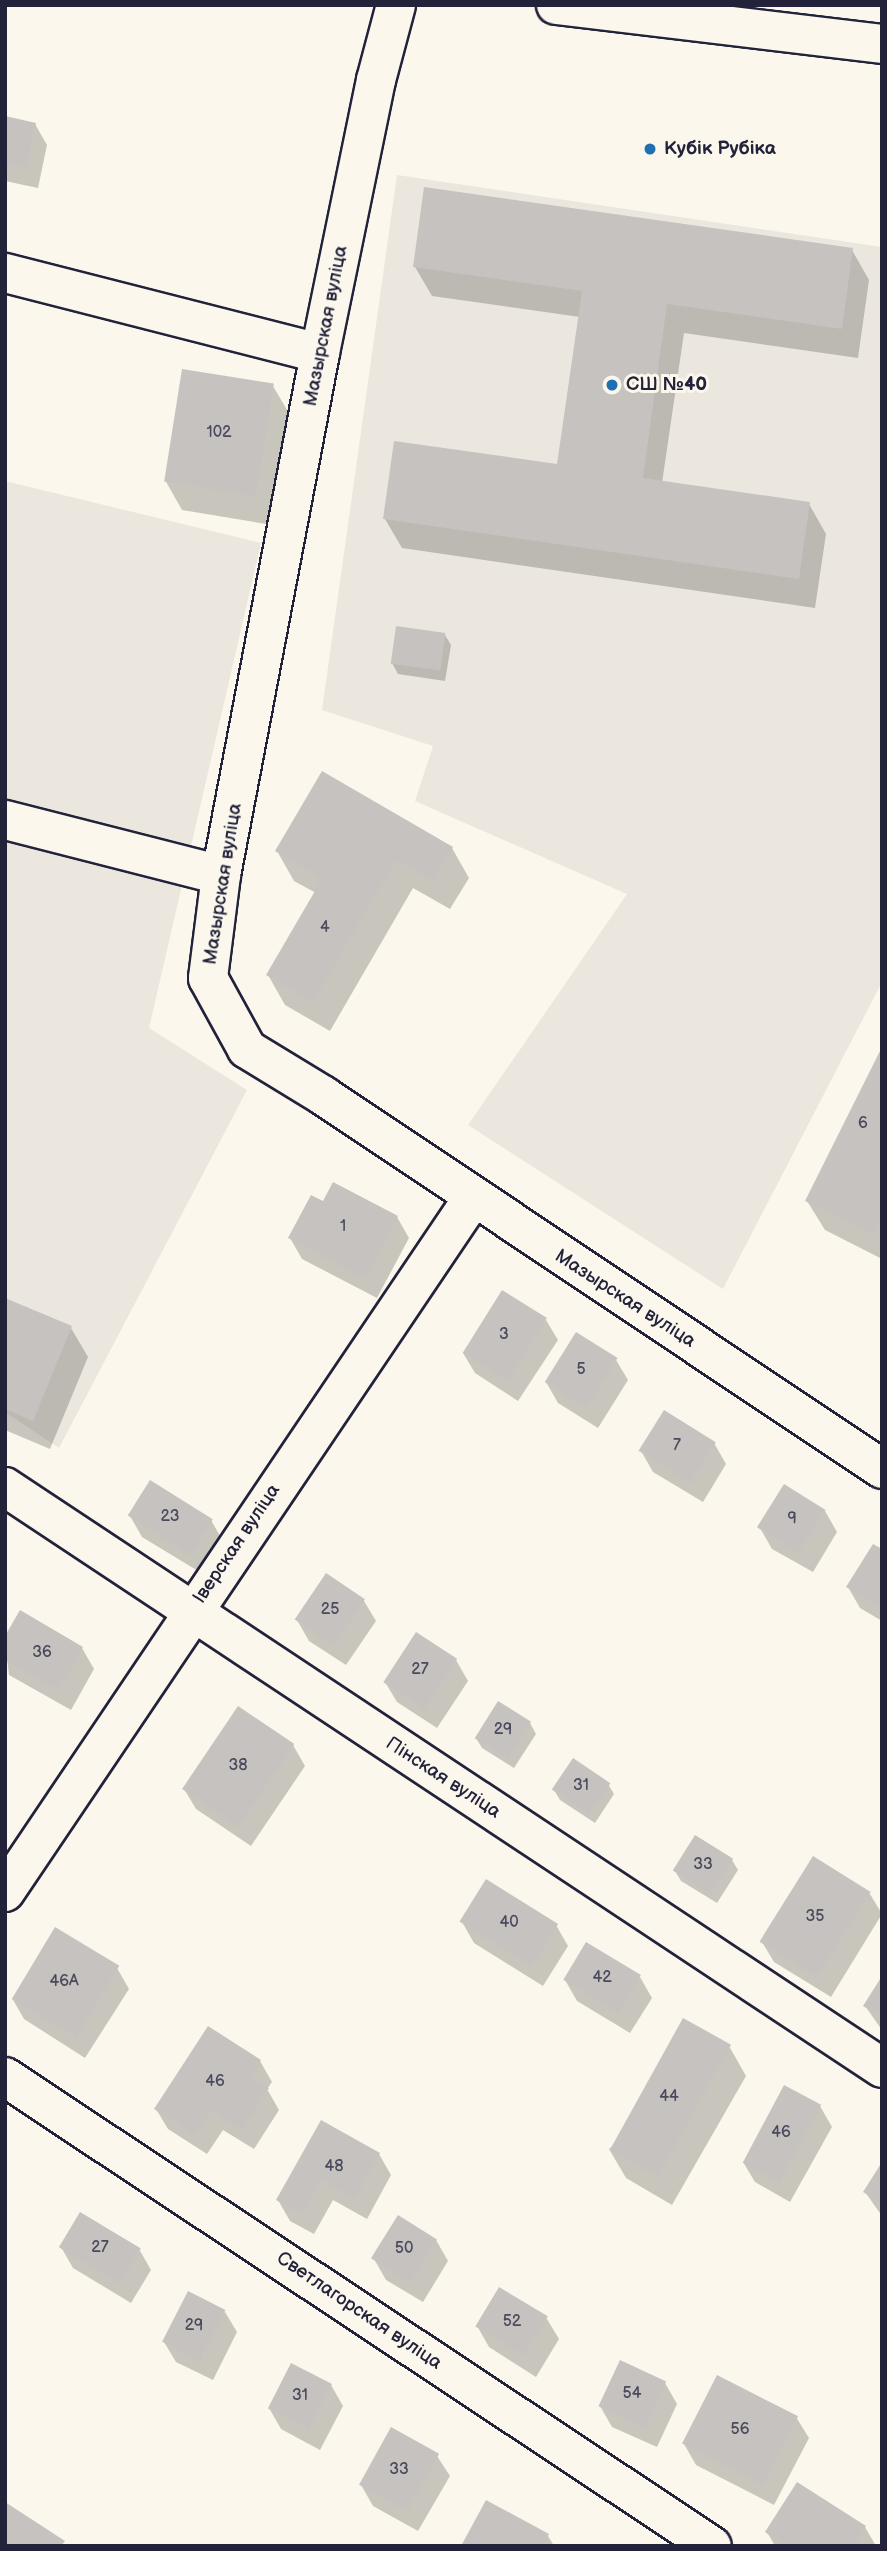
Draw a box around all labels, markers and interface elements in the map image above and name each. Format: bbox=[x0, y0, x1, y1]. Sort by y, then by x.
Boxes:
place label: Кубік Рубіка bbox=[664, 138, 776, 160]
marker: Кубік Рубіка bbox=[642, 141, 658, 157]
street label: Мазырская вуліца bbox=[299, 244, 353, 408]
place label: СШ №40 bbox=[626, 374, 707, 396]
marker: СШ №40 bbox=[604, 377, 620, 393]
house number: 102 bbox=[206, 423, 232, 443]
street label: Мазырская вуліца bbox=[199, 802, 247, 966]
house number: 4 bbox=[320, 918, 330, 938]
house number: 6 bbox=[858, 1114, 868, 1134]
house number: 1 bbox=[340, 1217, 346, 1237]
street label: Мазырская вуліца bbox=[550, 1245, 700, 1353]
house number: 3 bbox=[499, 1325, 509, 1345]
house number: 5 bbox=[576, 1360, 586, 1380]
house number: 7 bbox=[673, 1436, 681, 1456]
street label: Іверская вуліца bbox=[189, 1480, 285, 1608]
house number: 23 bbox=[161, 1507, 179, 1527]
house number: 9 bbox=[787, 1509, 797, 1529]
house number: 25 bbox=[321, 1600, 339, 1620]
house number: 36 bbox=[32, 1643, 52, 1663]
house number: 27 bbox=[411, 1660, 429, 1680]
house number: 29 bbox=[494, 1720, 512, 1740]
street label: Пінская вуліца bbox=[381, 1732, 505, 1824]
house number: 38 bbox=[228, 1756, 248, 1776]
house number: 31 bbox=[573, 1776, 589, 1796]
house number: 33 bbox=[693, 1855, 713, 1875]
house number: 35 bbox=[805, 1907, 825, 1927]
house number: 40 bbox=[499, 1913, 519, 1933]
house number: 42 bbox=[592, 1968, 612, 1988]
house number: 46А bbox=[49, 1972, 79, 1992]
house number: 46 bbox=[205, 2072, 225, 2092]
house number: 44 bbox=[659, 2087, 679, 2107]
house number: 46 bbox=[771, 2123, 791, 2143]
house number: 48 bbox=[324, 2157, 344, 2177]
house number: 27 bbox=[91, 2238, 109, 2258]
house number: 50 bbox=[395, 2239, 413, 2259]
street label: Светлагорская вуліца bbox=[272, 2247, 446, 2375]
house number: 52 bbox=[503, 2312, 521, 2332]
house number: 29 bbox=[185, 2316, 203, 2336]
house number: 54 bbox=[623, 2384, 641, 2404]
house number: 31 bbox=[292, 2386, 308, 2406]
house number: 56 bbox=[731, 2420, 749, 2440]
house number: 33 bbox=[389, 2460, 409, 2480]

